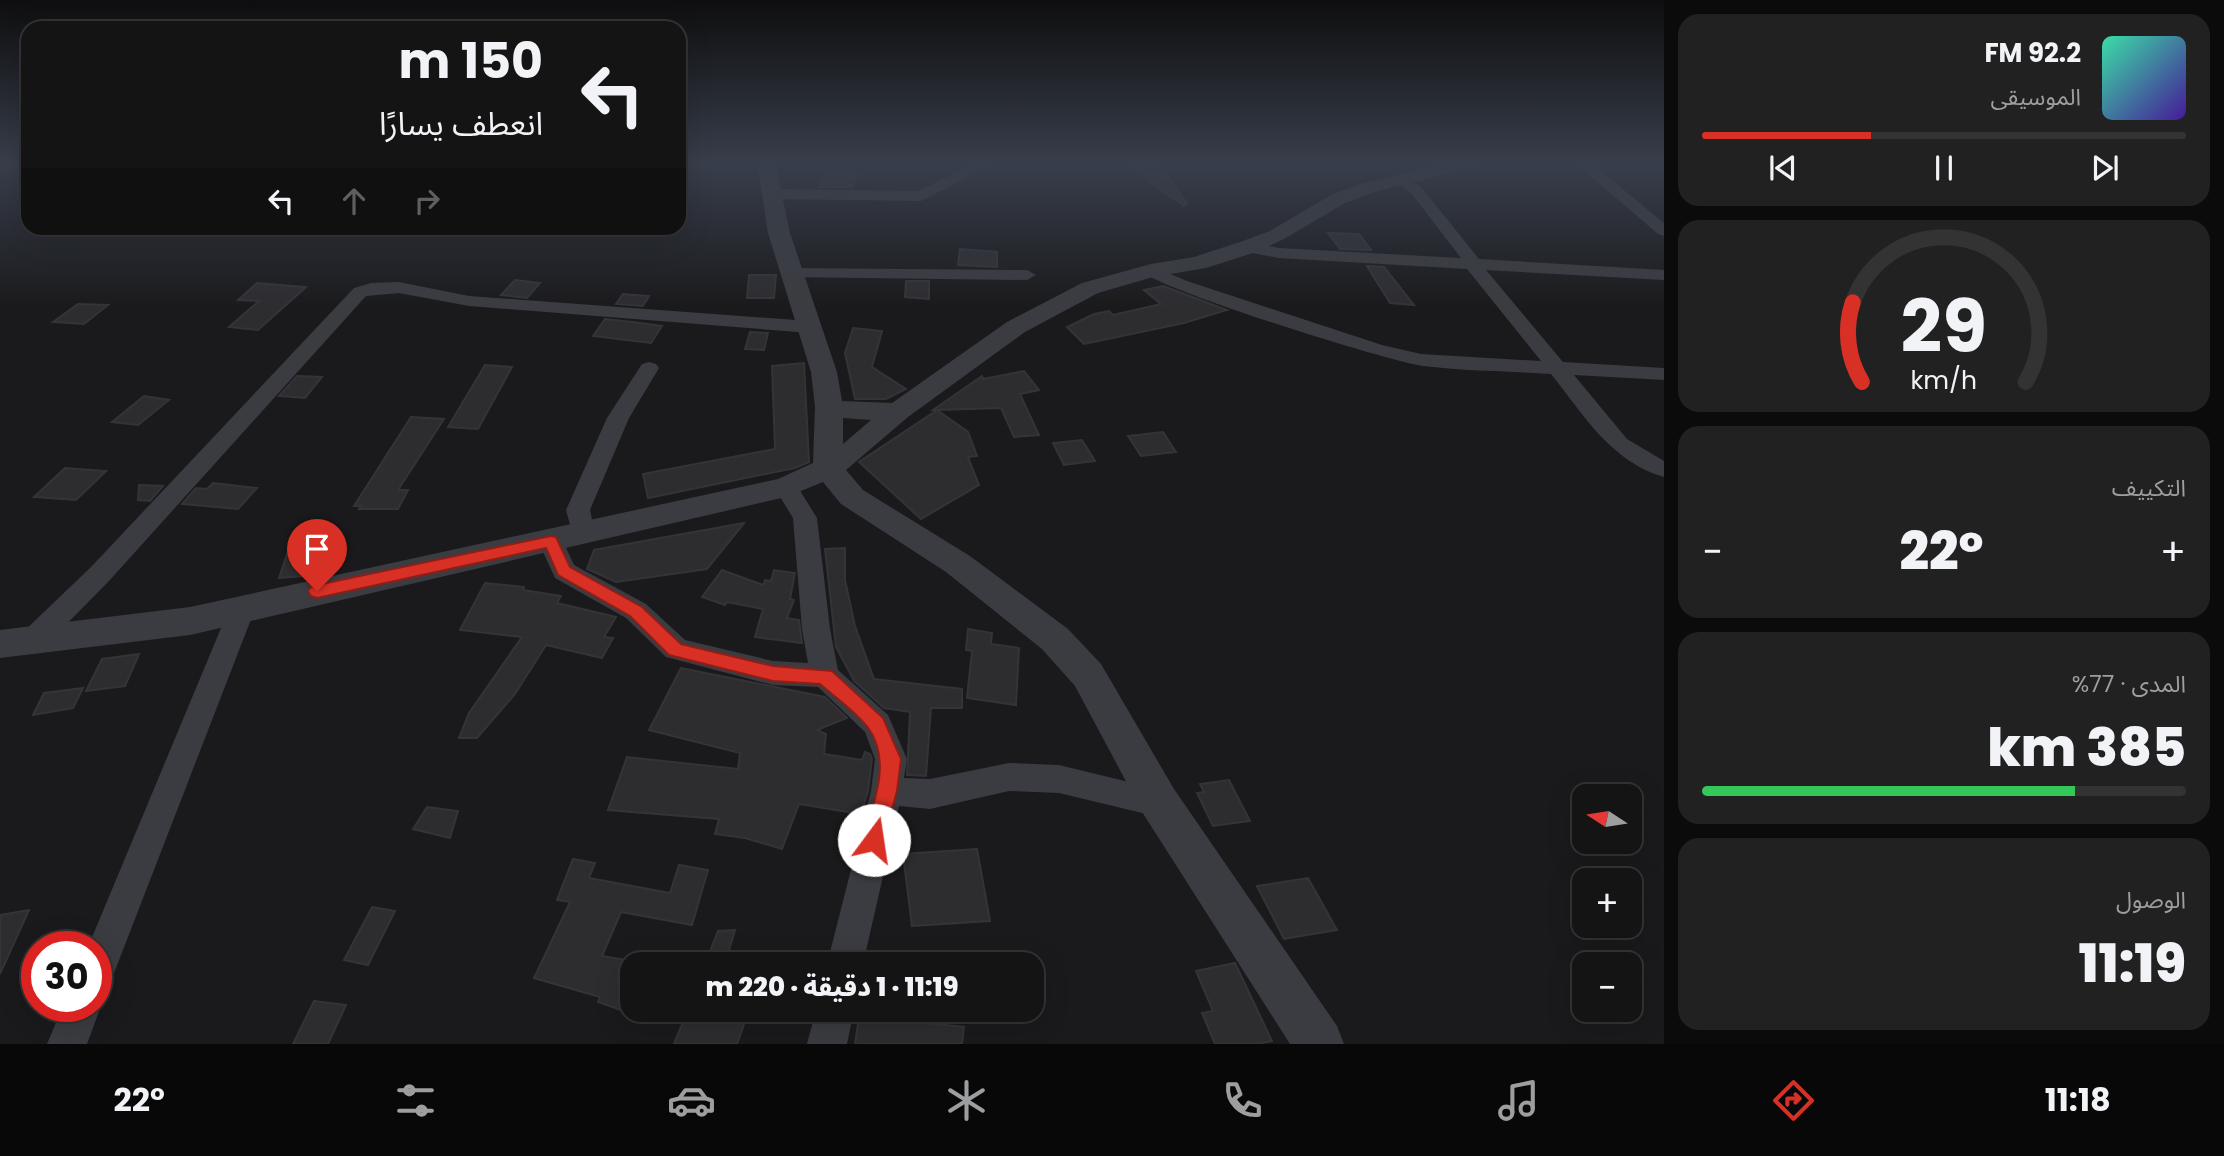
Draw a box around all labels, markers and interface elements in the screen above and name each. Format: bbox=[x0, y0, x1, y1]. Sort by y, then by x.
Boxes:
text: 150 m bbox=[398, 27, 543, 95]
text: 92.2 FM bbox=[1984, 35, 2081, 71]
icon: left bbox=[567, 49, 658, 140]
text: الموسيقى bbox=[1990, 81, 2081, 113]
text: انعطف يسارًا bbox=[379, 101, 543, 146]
icon: previous bbox=[1764, 149, 1802, 187]
icon: pause bbox=[1925, 149, 1963, 187]
icon: next bbox=[2086, 149, 2124, 187]
icon: left bbox=[262, 182, 300, 220]
icon: ahead bbox=[335, 182, 373, 220]
icon: right bbox=[408, 182, 446, 220]
text: 29 bbox=[1901, 276, 1987, 377]
text: km/h bbox=[1911, 363, 1977, 398]
text: التكييف bbox=[2112, 472, 2186, 504]
text: 22° bbox=[1899, 515, 1984, 588]
pin bbox=[287, 519, 347, 591]
text: − bbox=[1702, 525, 1723, 578]
text: + bbox=[2160, 525, 2186, 578]
icon: arrive bbox=[298, 530, 336, 568]
text: المدى · 77% bbox=[2072, 668, 2186, 700]
text: 385 km bbox=[1987, 711, 2186, 784]
north arrow bbox=[1572, 784, 1642, 854]
map controls bbox=[1572, 784, 1642, 1022]
position arrow bbox=[837, 803, 911, 877]
button: + bbox=[1572, 868, 1642, 938]
text: الوصول bbox=[2116, 884, 2186, 916]
text: 11:19 bbox=[2078, 927, 2186, 1000]
speed limit sign: 30 bbox=[21, 931, 112, 1022]
button: − bbox=[1572, 952, 1642, 1022]
text: 11:19 · 1 دقيقة · 220 m bbox=[706, 969, 958, 1005]
icon: filters bbox=[391, 1076, 440, 1125]
icon: car bbox=[667, 1076, 716, 1125]
icon: climate bbox=[942, 1076, 991, 1125]
icon: phone bbox=[1218, 1076, 1267, 1125]
icon: music bbox=[1494, 1076, 1543, 1125]
icon: directions bbox=[1769, 1076, 1818, 1125]
text: 22° bbox=[113, 1077, 165, 1122]
text: 11:18 bbox=[2045, 1077, 2111, 1122]

